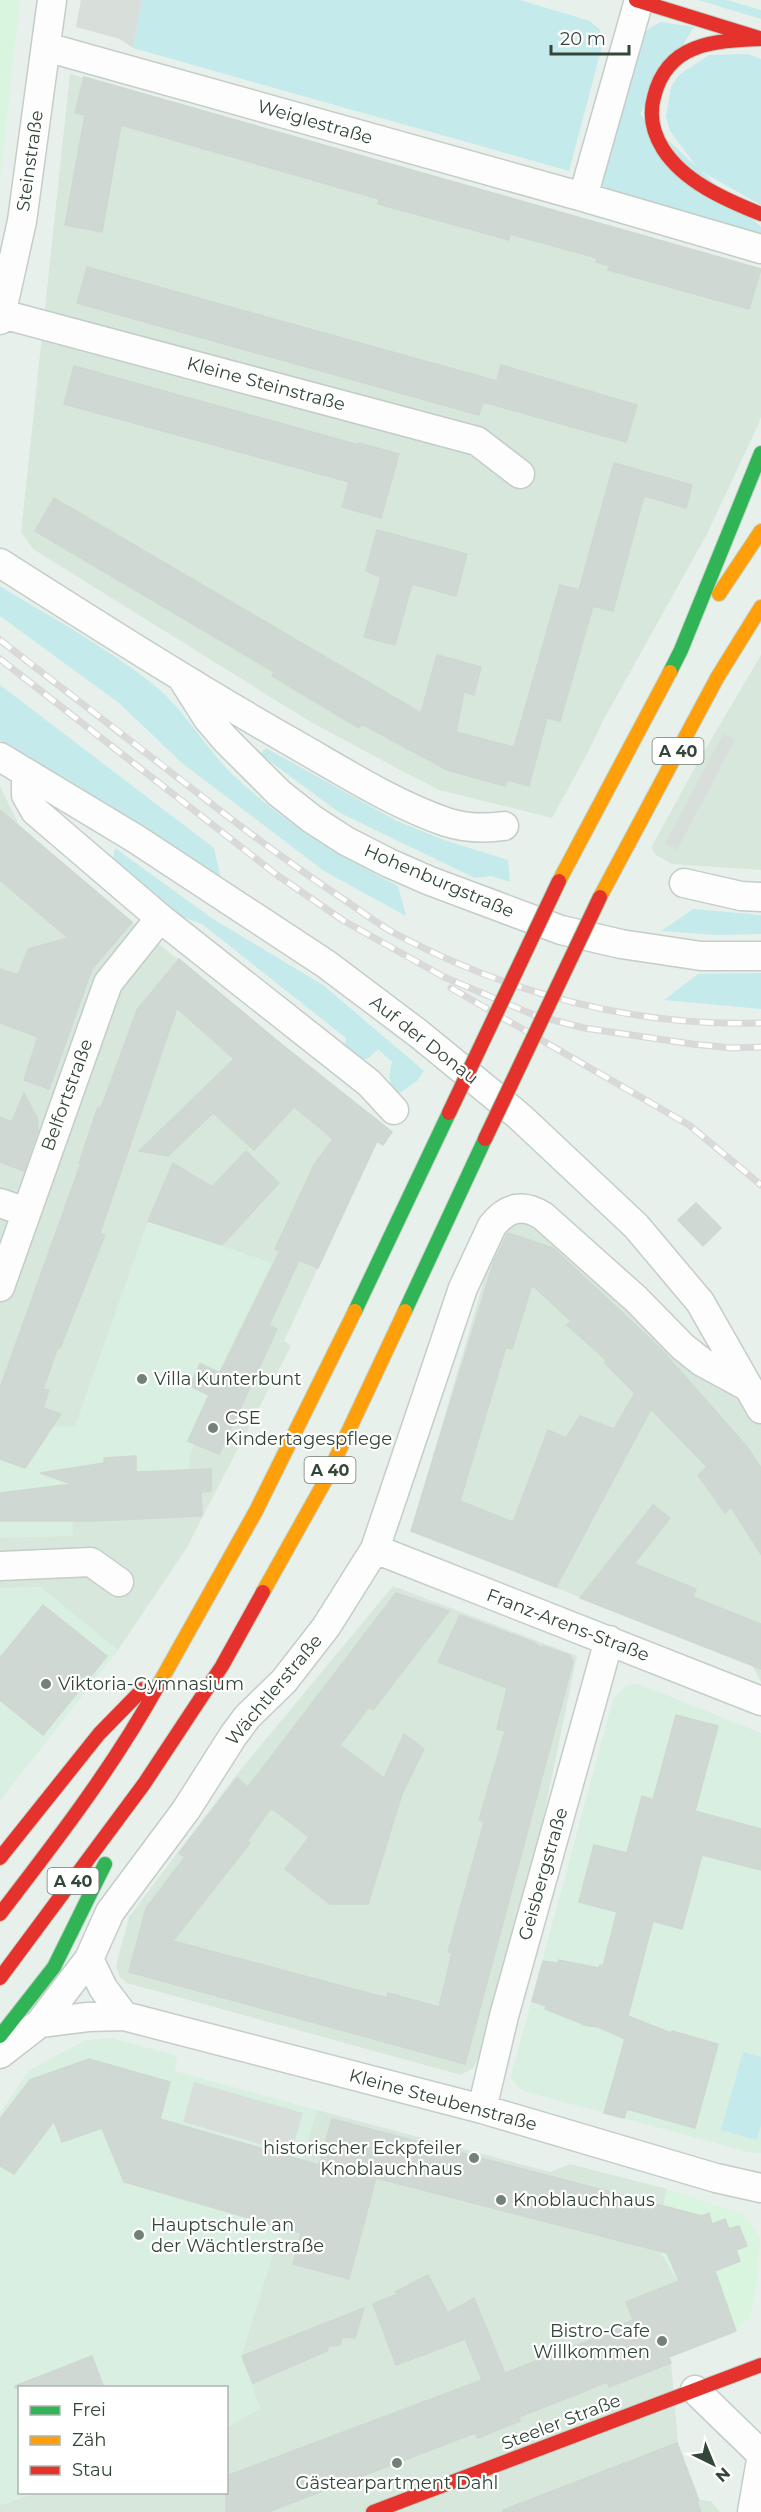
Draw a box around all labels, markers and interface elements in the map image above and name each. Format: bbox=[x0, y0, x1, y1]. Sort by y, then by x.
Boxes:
scale bar bbox=[551, 18, 629, 56]
text: 20 m bbox=[560, 28, 606, 50]
street label: Weiglestraße bbox=[255, 95, 375, 149]
street label: Steinstraße bbox=[12, 109, 48, 213]
street label: Kleine Steinstraße bbox=[184, 352, 348, 416]
road number: A 40 bbox=[652, 738, 704, 764]
street label: Hohenburgstraße bbox=[361, 839, 517, 923]
street label: Auf der Donau bbox=[365, 991, 483, 1089]
street label: Belfortstraße bbox=[37, 1036, 97, 1154]
place label: Villa Kunterbunt bbox=[154, 1368, 302, 1390]
marker: Villa Kunterbunt bbox=[135, 1372, 149, 1386]
place label: CSE Kindertagespflege bbox=[225, 1407, 392, 1450]
marker: CSE Kindertagespflege bbox=[206, 1421, 220, 1435]
road number: A 40 bbox=[304, 1457, 356, 1483]
street label: Franz-Arens-Straße bbox=[483, 1584, 653, 1666]
street label: Wächtlerstraße bbox=[221, 1630, 327, 1750]
place label: Viktoria-Gymnasium bbox=[58, 1673, 244, 1695]
marker: Viktoria-Gymnasium bbox=[39, 1677, 53, 1691]
street label: Geisbergstraße bbox=[514, 1805, 572, 1943]
road number: A 40 bbox=[48, 1868, 98, 1894]
street label: Kleine Steubenstraße bbox=[347, 2064, 539, 2136]
place label: historischer Eckpfeiler Knoblauchhaus bbox=[263, 2137, 462, 2180]
marker: historischer Eckpfeiler Knoblauchhaus bbox=[467, 2151, 481, 2165]
place label: Knoblauchhaus bbox=[513, 2189, 655, 2211]
marker: Knoblauchhaus bbox=[494, 2193, 508, 2207]
place label: Hauptschule an der Wächtlerstraße bbox=[151, 2214, 324, 2257]
marker: Hauptschule an der Wächtlerstraße bbox=[132, 2228, 146, 2242]
place label: Bistro-Cafe Willkommen bbox=[533, 2320, 650, 2363]
marker: Bistro-Cafe Willkommen bbox=[655, 2334, 669, 2348]
legend bbox=[18, 2386, 228, 2494]
street label: Steeler Straße bbox=[498, 2389, 624, 2455]
text: Frei bbox=[72, 2399, 106, 2421]
text: Zäh bbox=[72, 2429, 107, 2451]
north arrow bbox=[683, 2434, 743, 2494]
marker: Gästearpartment Dahl bbox=[390, 2456, 404, 2470]
text: Stau bbox=[72, 2459, 113, 2481]
text: N bbox=[712, 2463, 734, 2486]
place label: Gästearpartment Dahl bbox=[296, 2472, 498, 2494]

